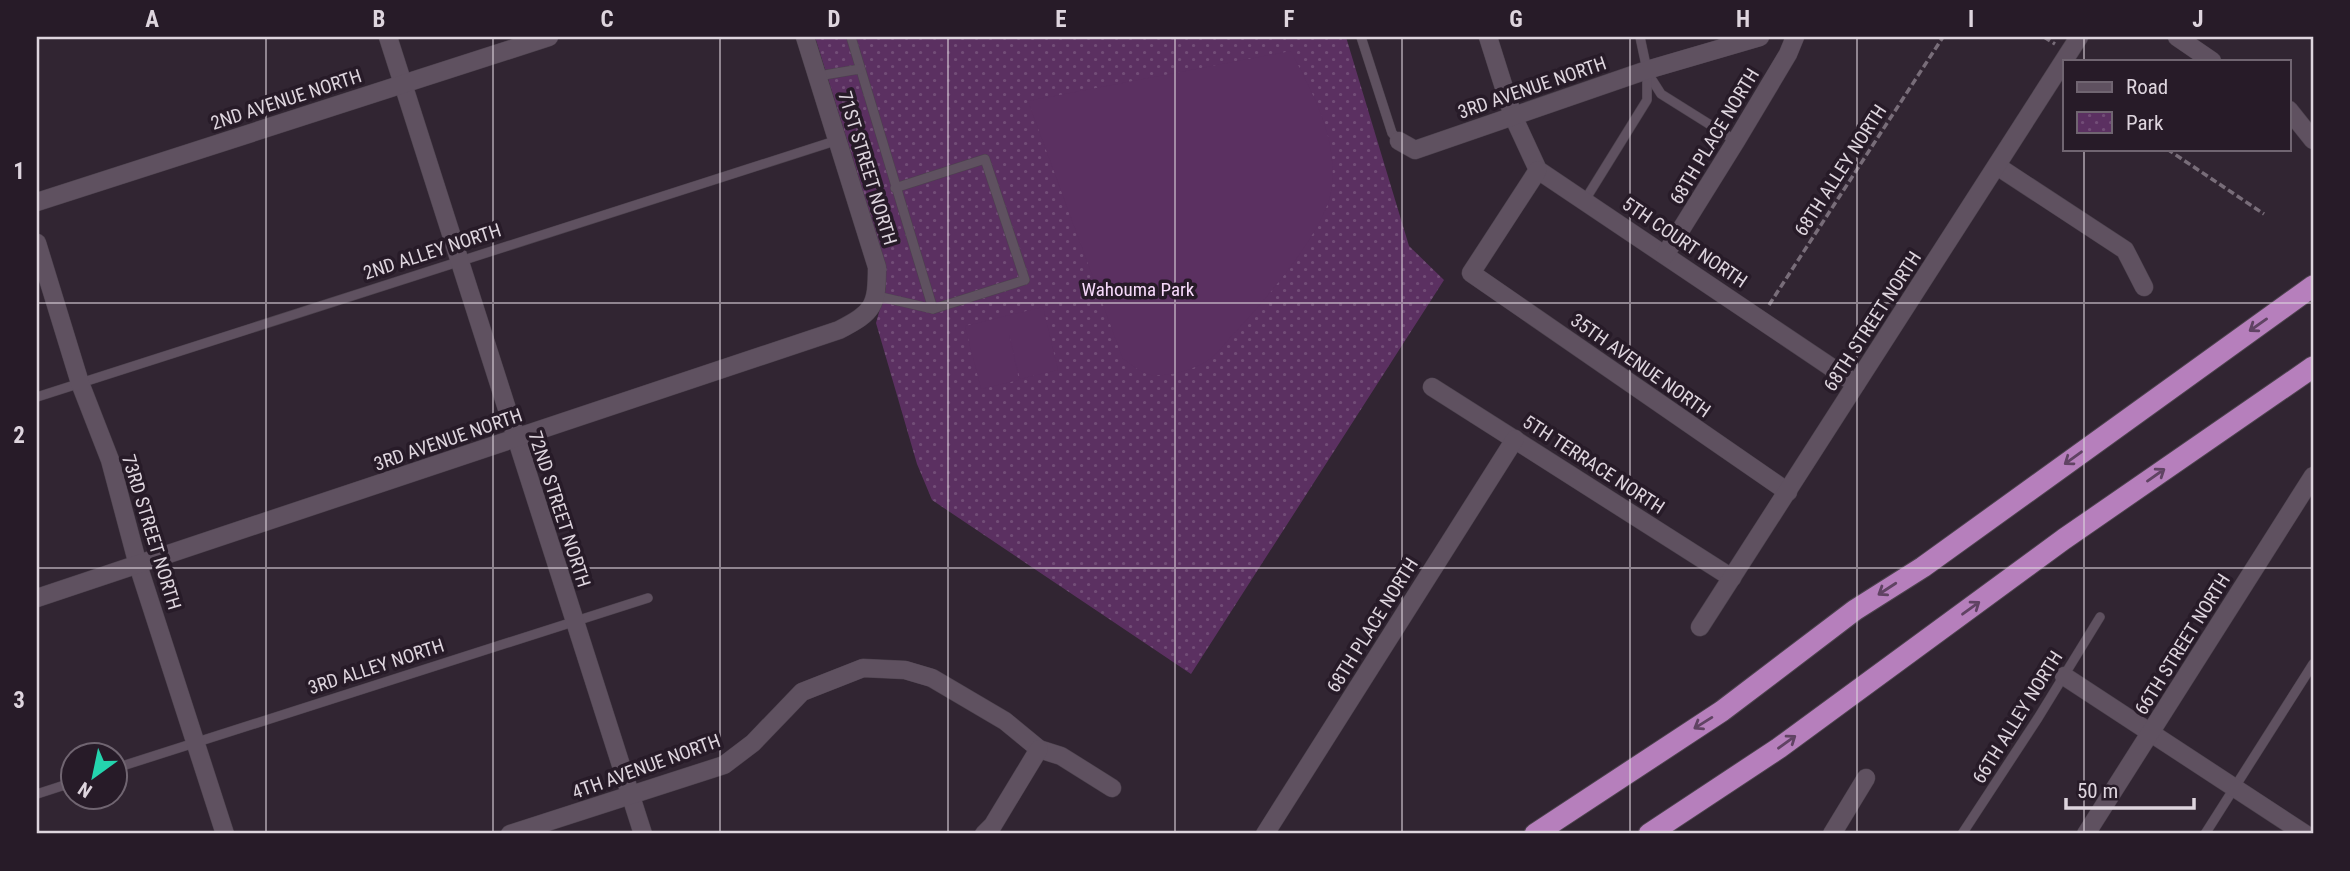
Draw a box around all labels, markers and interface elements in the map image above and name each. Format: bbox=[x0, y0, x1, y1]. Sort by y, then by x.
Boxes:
text: A bbox=[145, 6, 159, 33]
text: B bbox=[373, 6, 385, 33]
text: C bbox=[600, 6, 614, 33]
text: D bbox=[828, 6, 841, 33]
text: E bbox=[1055, 6, 1067, 33]
text: F bbox=[1284, 6, 1295, 33]
text: G bbox=[1509, 6, 1523, 33]
text: H bbox=[1736, 6, 1750, 33]
text: I bbox=[1968, 6, 1974, 33]
text: J bbox=[2192, 6, 2204, 33]
street label: 3RD AVENUE NORTH bbox=[1455, 51, 1609, 124]
legend bbox=[2063, 60, 2290, 150]
street label: 2ND AVENUE NORTH bbox=[208, 64, 364, 135]
street label: 68TH PLACE NORTH bbox=[1665, 64, 1764, 208]
text: Road bbox=[2126, 75, 2168, 99]
street label: 71ST STREET NORTH bbox=[833, 89, 902, 248]
street label: 68TH ALLEY NORTH bbox=[1789, 100, 1891, 240]
text: Park bbox=[2126, 111, 2164, 135]
text: 1 bbox=[13, 158, 25, 185]
street label: 5TH COURT NORTH bbox=[1618, 192, 1752, 293]
street label: 2ND ALLEY NORTH bbox=[360, 218, 504, 285]
street label: 68TH STREET NORTH bbox=[1819, 247, 1926, 395]
park label: Wahouma Park bbox=[1082, 278, 1195, 301]
street label: 35TH AVENUE NORTH bbox=[1566, 309, 1715, 422]
one-way arrow bbox=[2249, 318, 2268, 332]
street label: 3RD AVENUE NORTH bbox=[371, 403, 525, 476]
street label: 5TH TERRACE NORTH bbox=[1519, 410, 1669, 519]
text: 2 bbox=[13, 422, 25, 449]
street label: 72ND STREET NORTH bbox=[523, 428, 596, 590]
one-way arrow bbox=[2064, 451, 2083, 465]
street label: 73RD STREET NORTH bbox=[117, 452, 186, 613]
one-way arrow bbox=[2146, 468, 2165, 482]
street label: 68TH PLACE NORTH bbox=[1322, 554, 1423, 697]
street label: 66TH STREET NORTH bbox=[2130, 570, 2235, 719]
one-way arrow bbox=[1878, 582, 1897, 597]
one-way arrow bbox=[1961, 601, 1980, 615]
street label: 3RD ALLEY NORTH bbox=[305, 634, 447, 699]
street label: 66TH ALLEY NORTH bbox=[1967, 647, 2067, 788]
text: 3 bbox=[13, 687, 25, 714]
one-way arrow bbox=[1694, 715, 1713, 730]
street label: 4TH AVENUE NORTH bbox=[569, 729, 723, 804]
one-way arrow bbox=[1777, 735, 1796, 749]
north arrow bbox=[60, 742, 130, 812]
scale bar bbox=[2066, 766, 2194, 810]
text: N bbox=[74, 777, 96, 803]
text: 50 m bbox=[2077, 779, 2118, 803]

